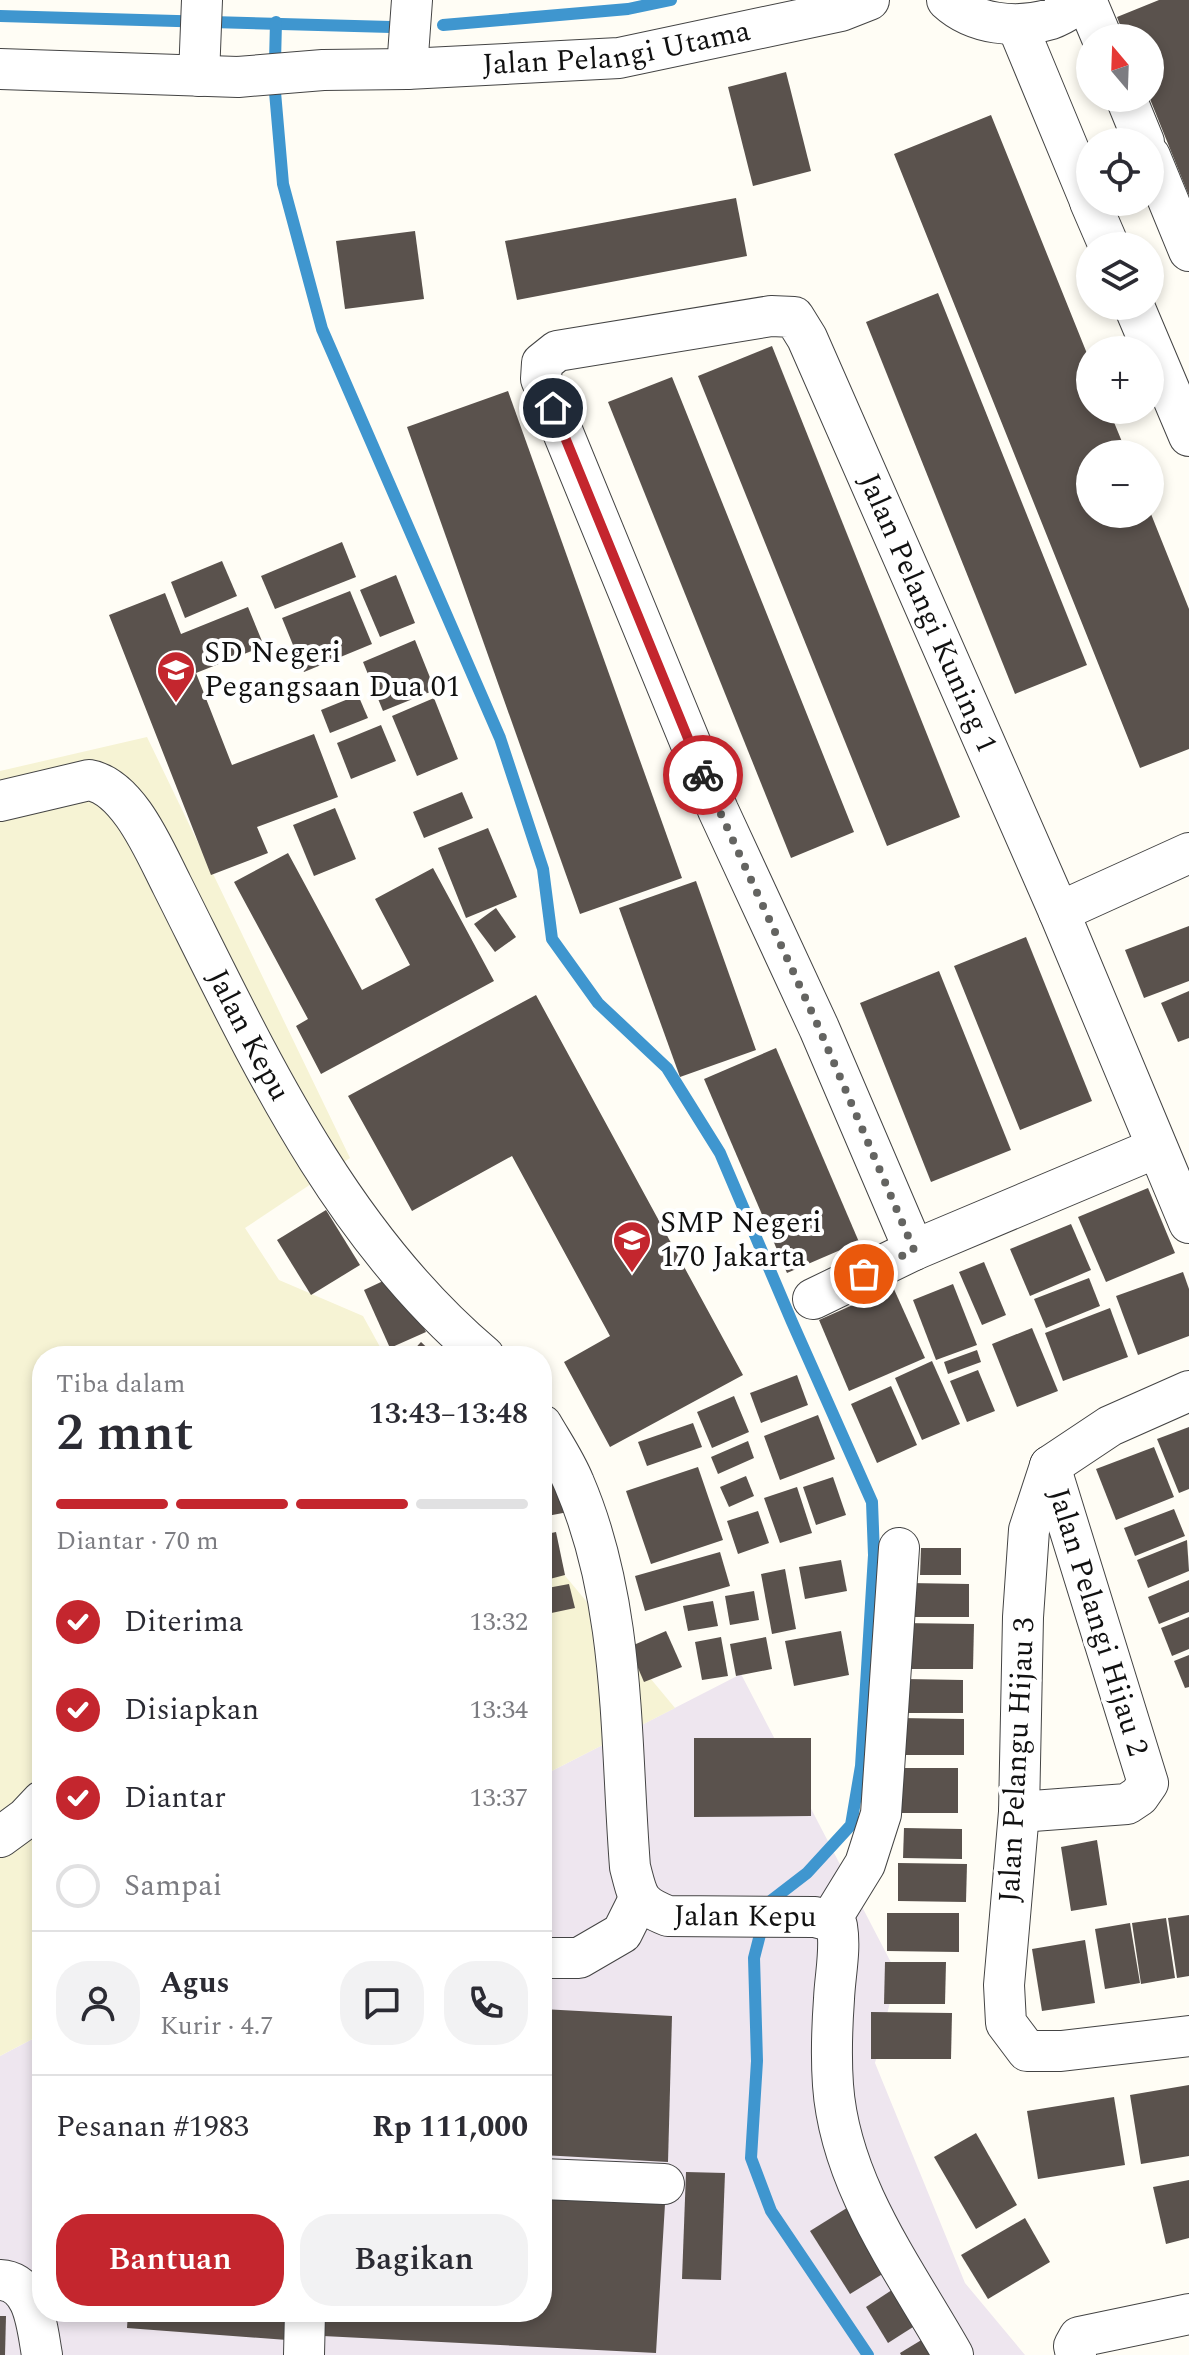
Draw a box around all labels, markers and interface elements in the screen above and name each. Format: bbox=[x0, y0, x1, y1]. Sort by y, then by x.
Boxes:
street label: Jalan Pelangi Utama bbox=[481, 8, 755, 88]
north arrow bbox=[1076, 24, 1164, 112]
map controls bbox=[1076, 24, 1164, 528]
button: locate bbox=[1076, 128, 1164, 216]
button: layers bbox=[1076, 232, 1164, 320]
button: + bbox=[1076, 336, 1164, 424]
pin bbox=[519, 374, 587, 442]
icon: home bbox=[531, 386, 575, 430]
button: − bbox=[1076, 440, 1164, 528]
street label: Jalan Pelangi Kuning 1 bbox=[846, 466, 1009, 760]
place label: SD Negeri Pegangsaan Dua 01 bbox=[204, 630, 461, 710]
school or university icon: SD Negeri Pegangsaan Dua 01 bbox=[155, 649, 197, 704]
courier bbox=[663, 735, 743, 815]
icon: bike bbox=[681, 753, 725, 797]
street label: Jalan Kepu bbox=[195, 961, 302, 1110]
place label: SMP Negeri 170 Jakarta bbox=[660, 1200, 822, 1280]
school or university icon: SMP Negeri 170 Jakarta bbox=[611, 1219, 653, 1274]
pin bbox=[830, 1240, 898, 1308]
icon: bag bbox=[842, 1252, 886, 1296]
text: Tiba dalam bbox=[56, 1364, 185, 1404]
text: 13:43–13:48 bbox=[369, 1391, 528, 1437]
text: 2 mnt bbox=[56, 1394, 194, 1473]
street label: Jalan Pelangi Hijau 2 bbox=[1035, 1482, 1161, 1762]
text: Diantar · 70 m bbox=[56, 1521, 219, 1561]
text: Diterima bbox=[124, 1599, 243, 1645]
icon: check bbox=[56, 1600, 100, 1644]
text: 13:32 bbox=[469, 1602, 528, 1642]
street label: Jalan Pelangu Hijau 3 bbox=[987, 1616, 1047, 1904]
text: Disiapkan bbox=[124, 1687, 259, 1733]
icon: check bbox=[56, 1688, 100, 1732]
text: 13:34 bbox=[469, 1690, 528, 1730]
text: Diantar bbox=[124, 1775, 226, 1821]
icon: check bbox=[56, 1776, 100, 1820]
text: 13:37 bbox=[469, 1778, 528, 1818]
text: Sampai bbox=[124, 1863, 222, 1909]
street label: Jalan Kepu bbox=[673, 1893, 817, 1940]
text: Agus bbox=[160, 1960, 230, 2006]
button: person bbox=[56, 1961, 140, 2045]
button: chat bbox=[340, 1961, 424, 2045]
button: phone bbox=[444, 1961, 528, 2045]
text: Kurir · 4.7 bbox=[160, 2006, 273, 2046]
text: Pesanan #1983 bbox=[56, 2104, 249, 2150]
text: Rp 111,000 bbox=[372, 2104, 528, 2150]
button: Bantuan bbox=[56, 2214, 284, 2306]
button: Bagikan bbox=[300, 2214, 528, 2306]

